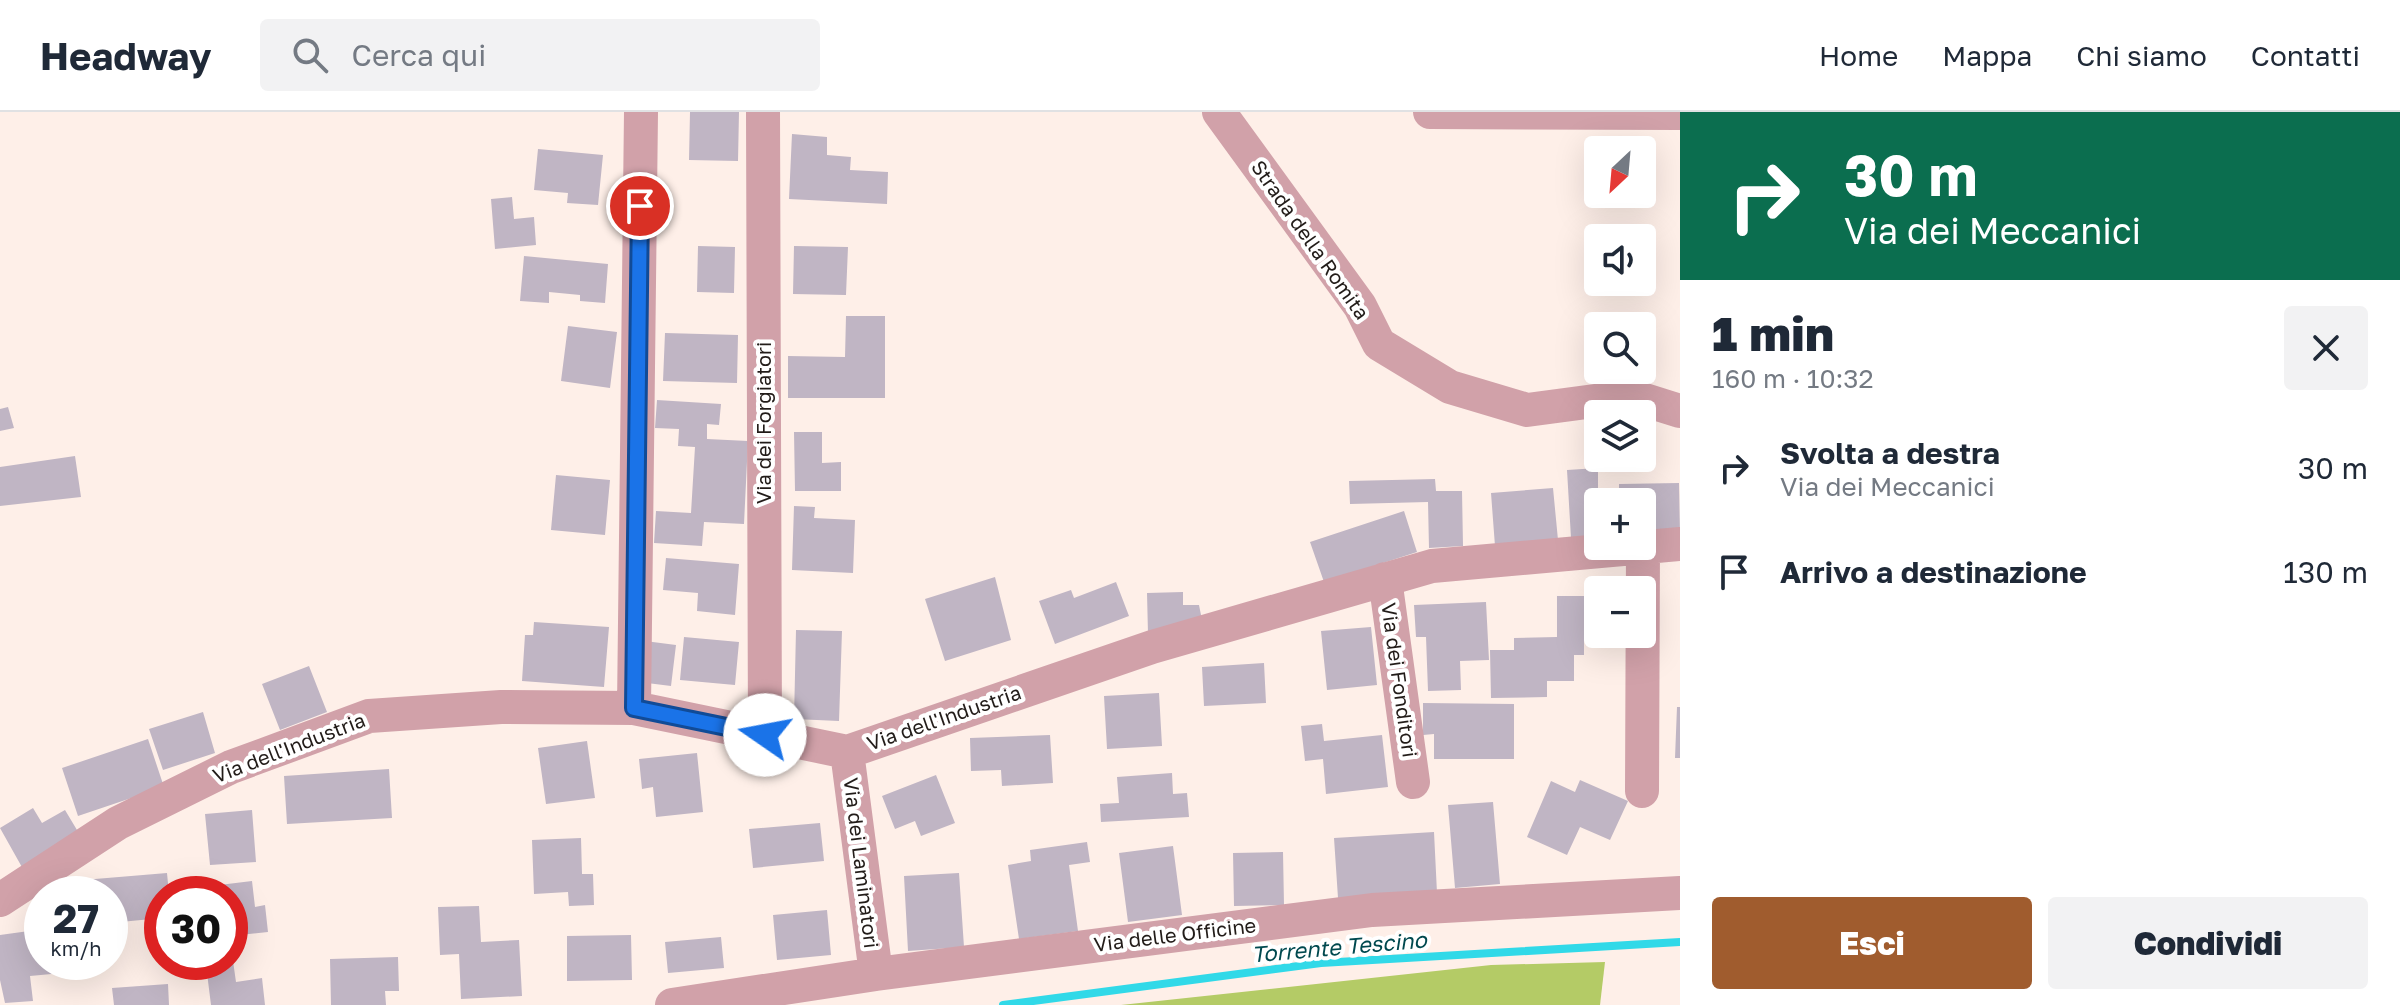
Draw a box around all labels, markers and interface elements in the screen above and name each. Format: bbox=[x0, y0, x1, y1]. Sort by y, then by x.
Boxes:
search box bbox=[260, 19, 820, 91]
text: Headway bbox=[40, 33, 212, 78]
icon: search bbox=[288, 33, 332, 77]
text: Cerca qui bbox=[352, 37, 486, 73]
text: Home bbox=[1819, 39, 1898, 72]
text: Mappa bbox=[1942, 39, 2032, 72]
text: Chi siamo bbox=[2076, 39, 2207, 72]
text: Contatti bbox=[2251, 39, 2360, 72]
north arrow bbox=[1584, 136, 1656, 208]
map controls bbox=[1584, 136, 1656, 648]
text: 30 m bbox=[1844, 141, 1978, 208]
icon: right bbox=[1712, 144, 1816, 248]
street label: Strada della Romita bbox=[1247, 155, 1375, 324]
pin bbox=[606, 172, 674, 240]
icon: arrive bbox=[618, 184, 662, 228]
text: Via dei Meccanici bbox=[1844, 209, 2141, 252]
button: sound bbox=[1584, 224, 1656, 296]
text: 1 min bbox=[1712, 304, 1834, 362]
button: close bbox=[2284, 306, 2368, 390]
button: search bbox=[1584, 312, 1656, 384]
street label: Via dei Forgiatori bbox=[751, 342, 775, 504]
text: 160 m · 10:32 bbox=[1712, 363, 1874, 394]
button: layers bbox=[1584, 400, 1656, 472]
text: Svolta a destra bbox=[1780, 435, 2000, 471]
icon: right bbox=[1712, 446, 1756, 490]
text: 30 m bbox=[2298, 450, 2368, 486]
text: Via dei Meccanici bbox=[1780, 471, 1995, 502]
button: + bbox=[1584, 488, 1656, 560]
icon: arrive bbox=[1712, 550, 1756, 594]
text: Arrivo a destinazione bbox=[1780, 554, 2087, 590]
text: 130 m bbox=[2283, 554, 2368, 590]
button: − bbox=[1584, 576, 1656, 648]
street label: Via dei Fonditori bbox=[1377, 601, 1423, 759]
street label: Via dell'Industria bbox=[863, 679, 1024, 755]
position arrow bbox=[723, 693, 807, 777]
street label: Via dell'Industria bbox=[209, 707, 368, 787]
street label: Via dei Laminatori bbox=[840, 776, 884, 950]
speed limit sign: 30 bbox=[144, 876, 248, 980]
text: 27 bbox=[53, 894, 99, 942]
button: Esci bbox=[1712, 897, 2032, 989]
button: Condividi bbox=[2048, 897, 2368, 989]
street label: Via delle Officine bbox=[1092, 912, 1257, 956]
water label: Torrente Tescino bbox=[1250, 925, 1429, 968]
text: km/h bbox=[51, 936, 101, 960]

